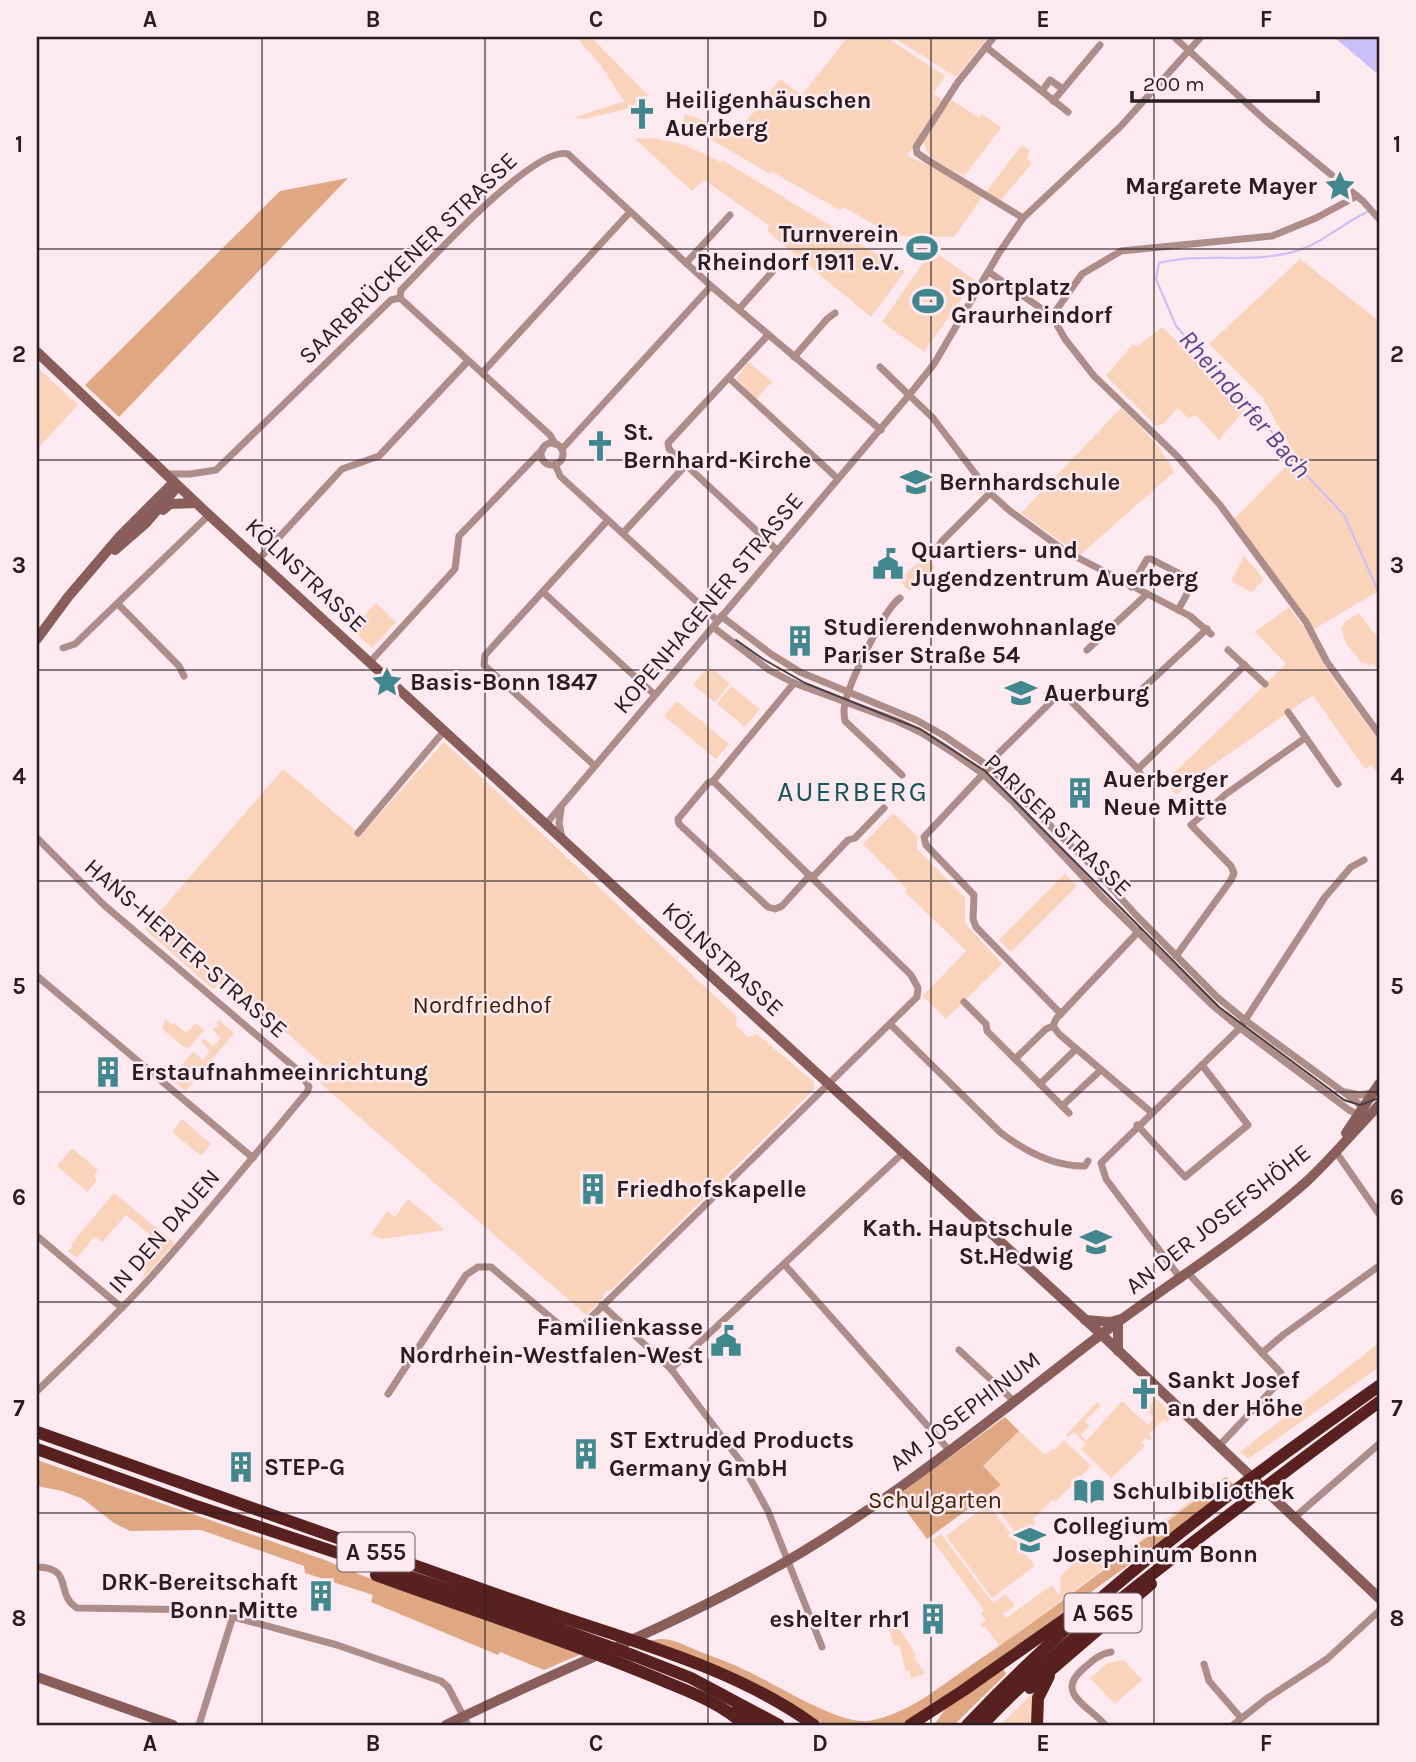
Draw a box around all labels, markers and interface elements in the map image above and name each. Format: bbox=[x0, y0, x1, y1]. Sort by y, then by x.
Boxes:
text: A bbox=[143, 6, 157, 33]
text: B bbox=[366, 6, 380, 33]
text: C bbox=[589, 6, 603, 33]
text: D bbox=[812, 6, 828, 33]
text: E bbox=[1036, 6, 1050, 33]
text: F bbox=[1260, 6, 1272, 33]
scale bar bbox=[1132, 60, 1318, 104]
text: 200 m bbox=[1143, 72, 1205, 96]
place label: Heiligenhäuschen Auerberg bbox=[665, 86, 871, 142]
church icon: Heiligenhäuschen Auerberg bbox=[625, 97, 659, 131]
text: 1 bbox=[15, 131, 23, 158]
text: 1 bbox=[1393, 131, 1401, 158]
street label: SAARBRÜCKENER STRASSE bbox=[293, 146, 523, 370]
place icon: Margarete Mayer bbox=[1323, 169, 1357, 203]
place label: Margarete Mayer bbox=[1125, 172, 1318, 200]
place label: Turnverein Rheindorf 1911 e.V. bbox=[697, 220, 899, 276]
sports icon: Turnverein Rheindorf 1911 e.V. bbox=[905, 231, 939, 265]
place label: Sportplatz Graurheindorf bbox=[951, 273, 1112, 329]
sports icon: Sportplatz Graurheindorf bbox=[911, 284, 945, 318]
water label: Rheindorfer Bach bbox=[1172, 324, 1318, 484]
text: 2 bbox=[12, 341, 26, 368]
text: 2 bbox=[1390, 341, 1404, 368]
place label: St. Bernhard-Kirche bbox=[623, 418, 811, 474]
church icon: St. Bernhard-Kirche bbox=[583, 429, 617, 463]
school or university icon: Bernhardschule bbox=[899, 465, 933, 499]
place label: Bernhardschule bbox=[939, 468, 1120, 496]
street label: KOPENHAGENER STRASSE bbox=[607, 487, 809, 719]
street label: KÖLNSTRASSE bbox=[240, 512, 372, 638]
place label: Quartiers- und Jugendzentrum Auerberg bbox=[911, 536, 1198, 592]
public building icon: Quartiers- und Jugendzentrum Auerberg bbox=[871, 547, 905, 581]
text: 3 bbox=[12, 552, 26, 579]
text: 3 bbox=[1390, 552, 1404, 579]
place label: Studierendenwohnanlage Pariser Straße 54 bbox=[823, 613, 1116, 669]
building icon: Studierendenwohnanlage Pariser Straße 54 bbox=[783, 624, 817, 658]
place icon: Basis-Bonn 1847 bbox=[370, 665, 404, 699]
place label: Basis-Bonn 1847 bbox=[410, 668, 597, 696]
school or university icon: Auerburg bbox=[1004, 676, 1038, 710]
place label: Auerburg bbox=[1044, 679, 1149, 707]
street label: PARISER STRASSE bbox=[979, 748, 1137, 902]
text: 4 bbox=[12, 763, 26, 790]
text: 4 bbox=[1390, 763, 1404, 790]
place label: Auerberger Neue Mitte bbox=[1103, 765, 1229, 821]
district label: AUERBERG bbox=[777, 775, 929, 808]
building icon: Auerberger Neue Mitte bbox=[1063, 776, 1097, 810]
street label: HANS-HERTER-STRASSE bbox=[79, 852, 293, 1044]
street label: KÖLNSTRASSE bbox=[657, 896, 789, 1022]
text: 5 bbox=[12, 973, 26, 1000]
text: 5 bbox=[1390, 973, 1404, 1000]
park label: Nordfriedhof bbox=[413, 991, 552, 1019]
building icon: Erstaufnahmeeinrichtung bbox=[91, 1055, 125, 1089]
place label: Erstaufnahmeeinrichtung bbox=[131, 1058, 428, 1086]
street label: AN DER JOSEFSHÖHE bbox=[1120, 1138, 1316, 1300]
street label: IN DEN DAUEN bbox=[102, 1163, 226, 1299]
building icon: Friedhofskapelle bbox=[576, 1172, 610, 1206]
place label: Friedhofskapelle bbox=[616, 1175, 807, 1203]
text: 6 bbox=[12, 1184, 26, 1211]
text: 6 bbox=[1390, 1184, 1404, 1211]
place label: Kath. Hauptschule St.Hedwig bbox=[862, 1214, 1073, 1270]
school or university icon: Kath. Hauptschule St.Hedwig bbox=[1079, 1225, 1113, 1259]
place label: Familienkasse Nordrhein-Westfalen-West bbox=[399, 1313, 703, 1369]
public building icon: Familienkasse Nordrhein-Westfalen-West bbox=[709, 1324, 743, 1358]
street label: AM JOSEPHINUM bbox=[884, 1345, 1046, 1477]
place label: Sankt Josef an der Höhe bbox=[1167, 1366, 1303, 1422]
church icon: Sankt Josef an der Höhe bbox=[1127, 1377, 1161, 1411]
text: 7 bbox=[13, 1395, 25, 1422]
text: 7 bbox=[1391, 1395, 1403, 1422]
place label: ST Extruded Products Germany GmbH bbox=[609, 1426, 854, 1482]
building icon: ST Extruded Products Germany GmbH bbox=[569, 1437, 603, 1471]
building icon: STEP-G bbox=[224, 1450, 258, 1484]
place label: STEP-G bbox=[264, 1453, 345, 1481]
library icon: Schulbibliothek bbox=[1072, 1474, 1106, 1508]
place label: Schulbibliothek bbox=[1112, 1477, 1295, 1505]
park label: Schulgarten bbox=[868, 1486, 1002, 1514]
place label: Collegium Josephinum Bonn bbox=[1053, 1512, 1258, 1568]
school or university icon: Collegium Josephinum Bonn bbox=[1013, 1523, 1047, 1557]
road number: A 555 bbox=[338, 1532, 414, 1572]
place label: DRK-Bereitschaft Bonn-Mitte bbox=[101, 1568, 298, 1624]
building icon: DRK-Bereitschaft Bonn-Mitte bbox=[304, 1579, 338, 1613]
road number: A 565 bbox=[1064, 1594, 1142, 1632]
building icon: eshelter rhr1 bbox=[916, 1602, 950, 1636]
text: 8 bbox=[12, 1605, 26, 1632]
place label: eshelter rhr1 bbox=[770, 1605, 910, 1633]
text: 8 bbox=[1390, 1605, 1404, 1632]
text: A bbox=[143, 1730, 157, 1757]
text: B bbox=[366, 1730, 380, 1757]
text: C bbox=[589, 1730, 603, 1757]
text: D bbox=[812, 1730, 828, 1757]
text: E bbox=[1036, 1730, 1050, 1757]
text: F bbox=[1260, 1730, 1272, 1757]

